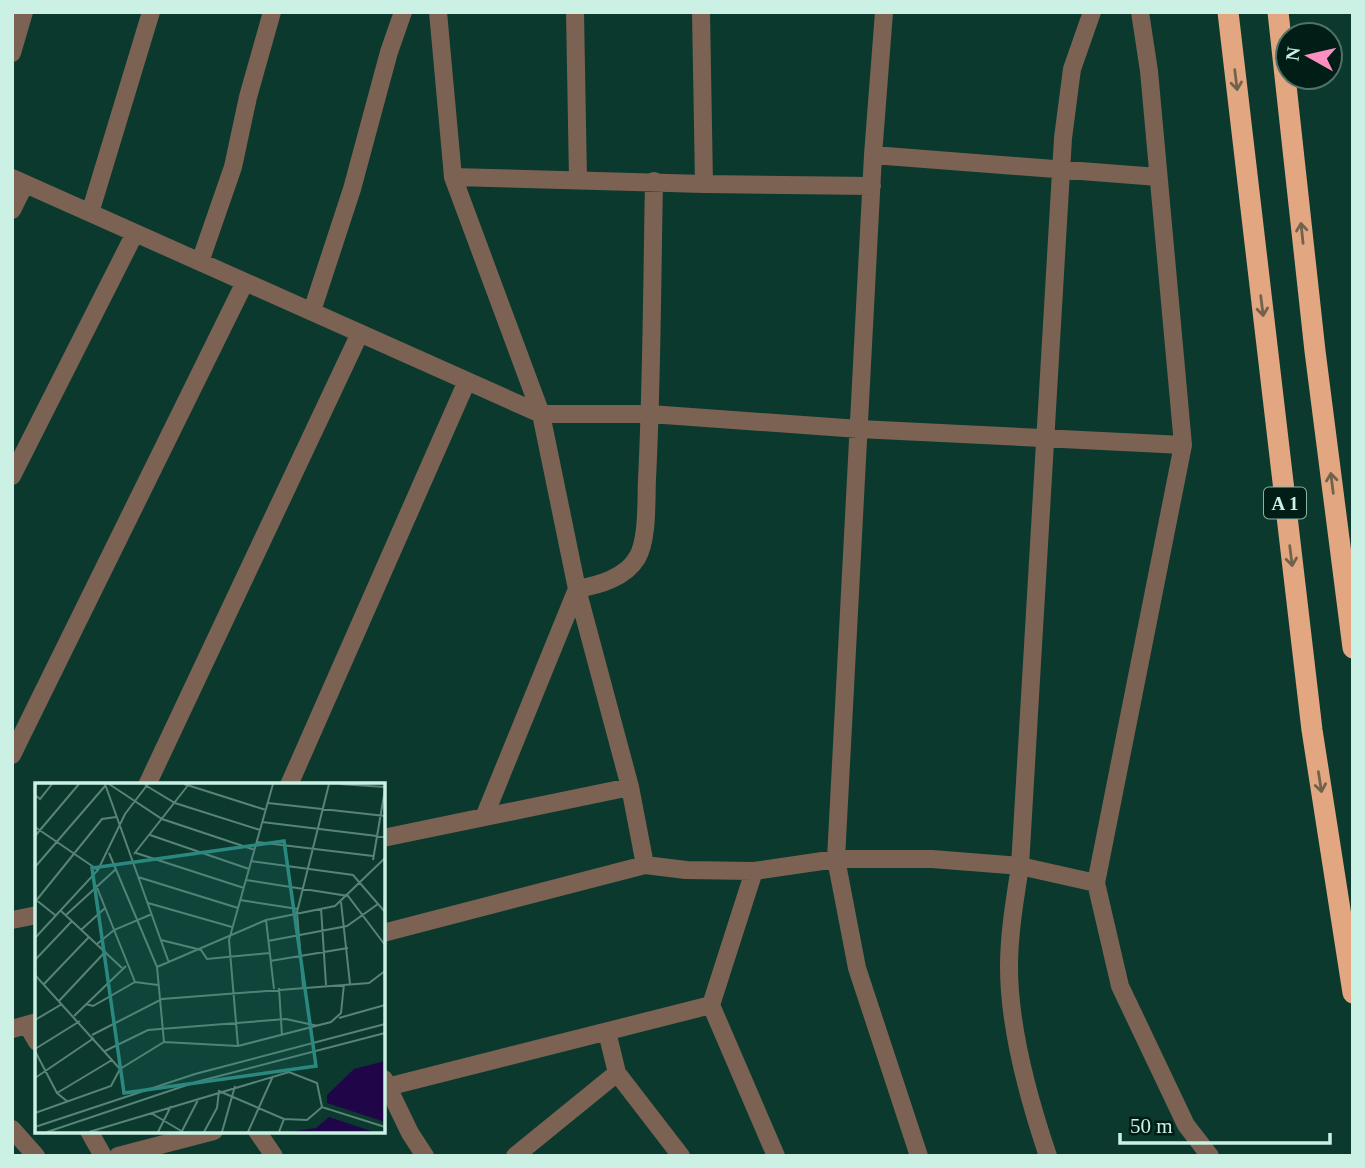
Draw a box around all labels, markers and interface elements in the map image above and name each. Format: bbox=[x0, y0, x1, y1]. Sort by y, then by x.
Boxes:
north arrow bbox=[1274, 21, 1344, 91]
text: N bbox=[1281, 45, 1304, 62]
one-way arrow bbox=[1229, 68, 1242, 91]
one-way arrow bbox=[1295, 222, 1308, 245]
one-way arrow bbox=[1256, 294, 1269, 317]
one-way arrow bbox=[1325, 473, 1338, 495]
road number: A 1 bbox=[1264, 488, 1306, 518]
one-way arrow bbox=[1285, 544, 1298, 567]
one-way arrow bbox=[1314, 770, 1327, 793]
inset map bbox=[35, 783, 385, 1133]
scale bar bbox=[1120, 1102, 1330, 1146]
text: 50 m bbox=[1130, 1114, 1173, 1138]

